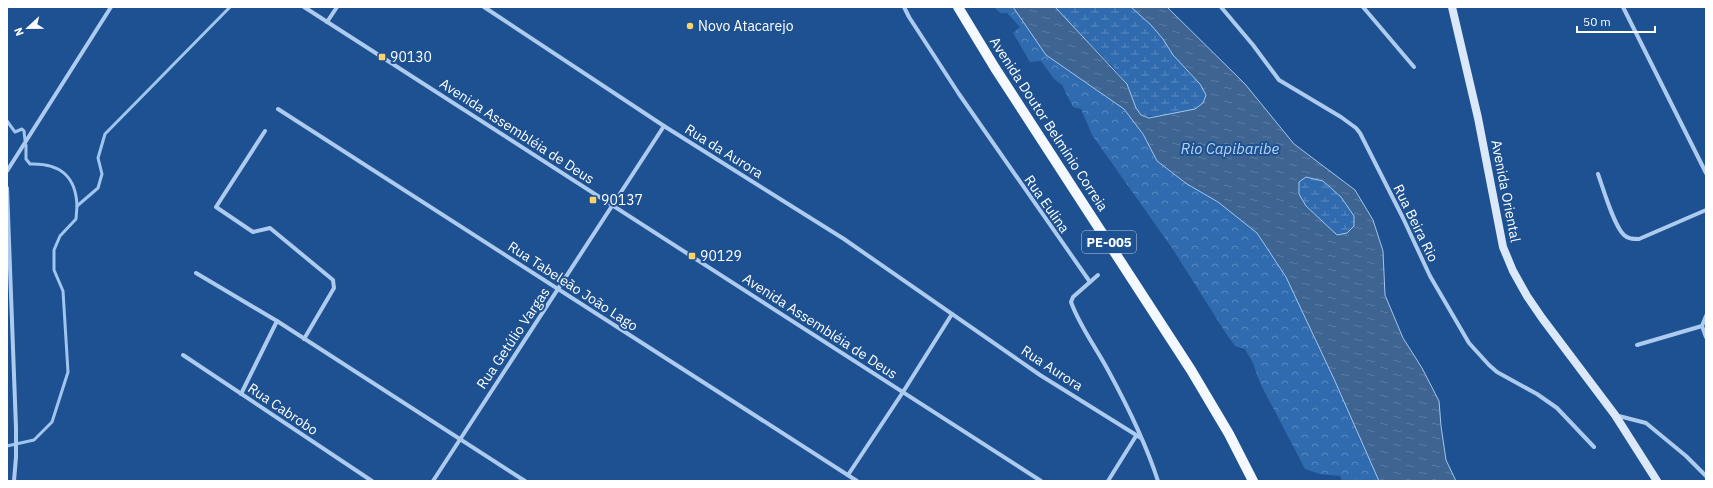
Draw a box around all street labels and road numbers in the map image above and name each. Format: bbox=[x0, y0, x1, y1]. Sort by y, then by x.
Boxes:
street label: Avenida Doutor Belmínio Correia bbox=[986, 33, 1112, 215]
street label: Avenida Assembléia de Deus bbox=[436, 74, 598, 188]
street label: Rua da Aurora bbox=[681, 120, 767, 182]
street label: Avenida Oriental bbox=[1487, 138, 1525, 244]
street label: Rua Eulina bbox=[1021, 172, 1074, 237]
street label: Rua Beira Rio bbox=[1389, 181, 1443, 265]
road number: PE-005 bbox=[1082, 231, 1136, 253]
street label: Rua Tabeleão João Lago bbox=[505, 237, 641, 335]
street label: Avenida Assembléia de Deus bbox=[739, 269, 901, 383]
street label: Rua Getúlio Vargas bbox=[472, 284, 554, 392]
street label: Rua Aurora bbox=[1018, 341, 1087, 395]
street label: Rua Cabrobo bbox=[244, 379, 322, 439]

